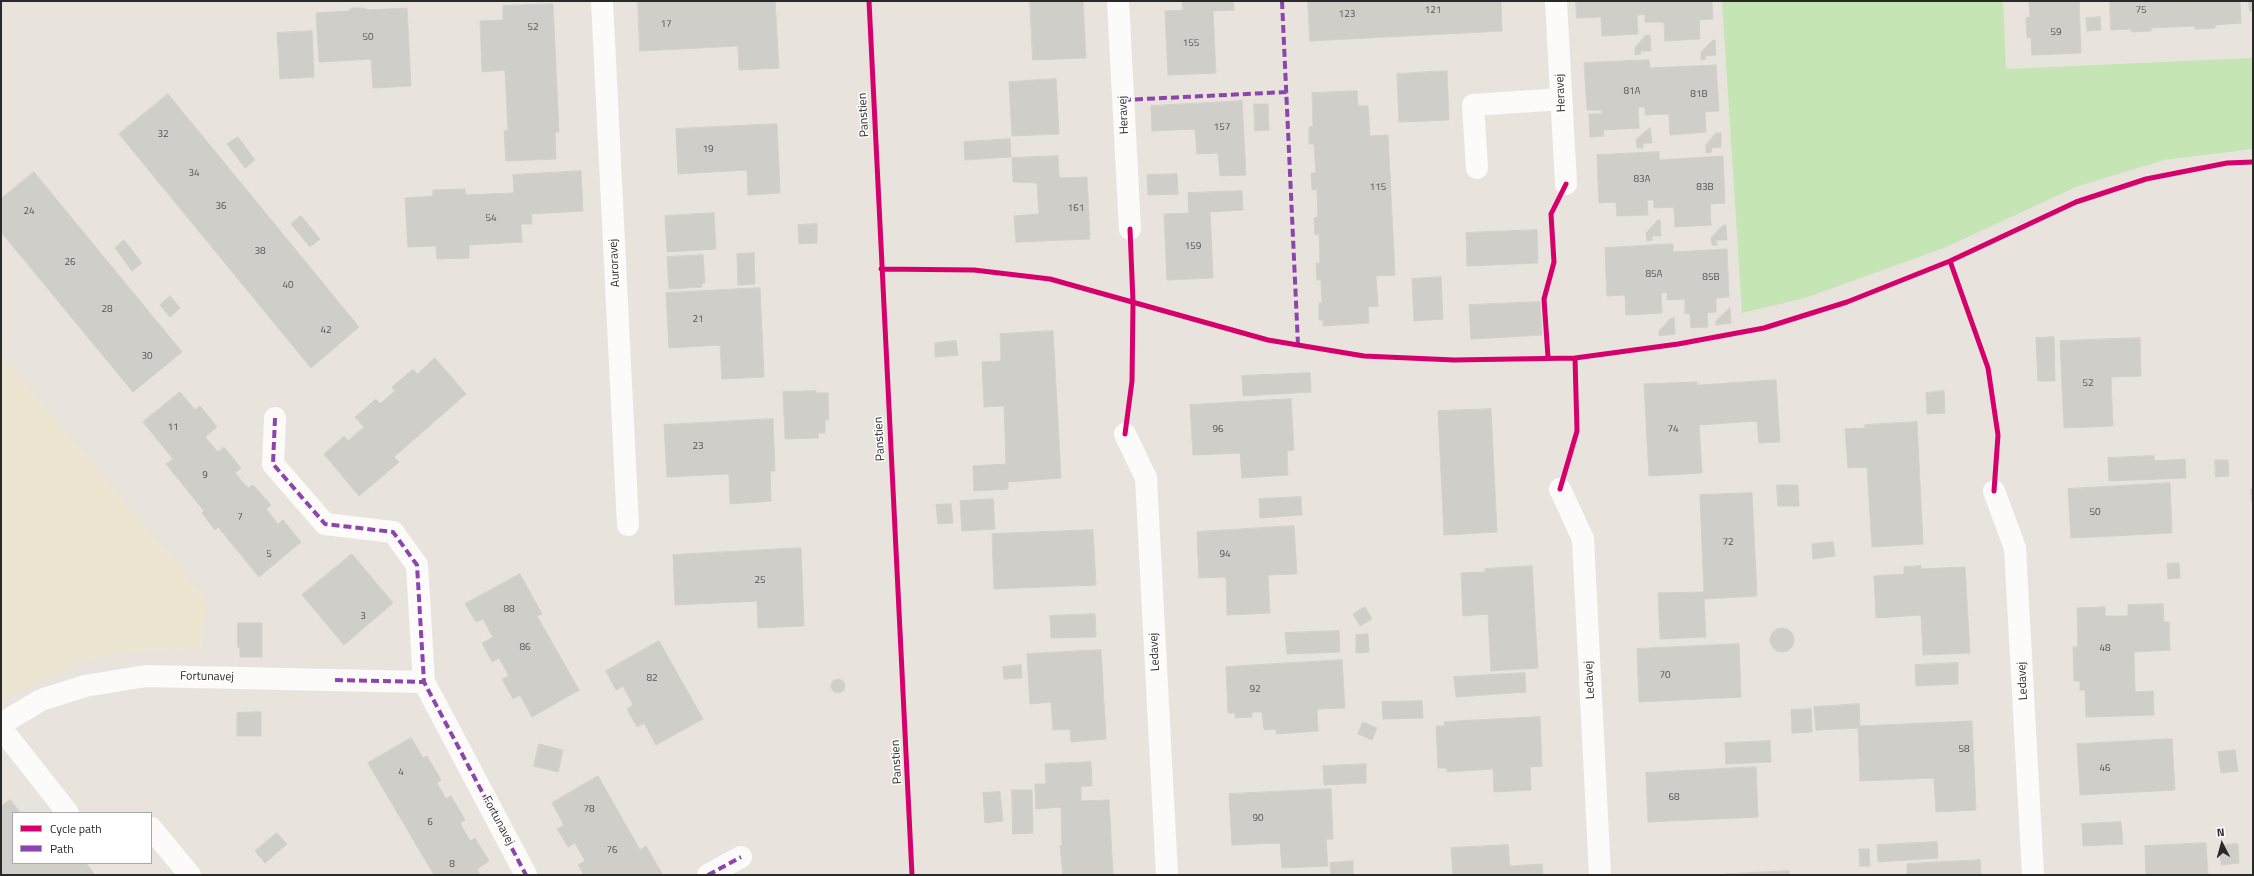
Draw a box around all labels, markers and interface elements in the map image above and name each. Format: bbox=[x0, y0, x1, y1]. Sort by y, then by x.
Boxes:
house number: 121 bbox=[1425, 5, 1441, 17]
house number: 75 bbox=[2135, 5, 2147, 17]
house number: 123 bbox=[1339, 9, 1355, 21]
house number: 17 bbox=[660, 19, 672, 31]
house number: 52 bbox=[527, 22, 539, 34]
house number: 59 bbox=[2050, 27, 2062, 39]
house number: 50 bbox=[362, 32, 374, 44]
house number: 155 bbox=[1183, 38, 1199, 50]
street label: Heravej bbox=[1553, 73, 1569, 113]
house number: 81A bbox=[1623, 86, 1641, 98]
house number: 81B bbox=[1690, 89, 1708, 101]
street label: Panstien bbox=[856, 92, 872, 138]
street label: Heravej bbox=[1116, 95, 1132, 135]
house number: 157 bbox=[1214, 122, 1230, 134]
house number: 32 bbox=[157, 129, 169, 141]
house number: 19 bbox=[702, 144, 714, 156]
house number: 34 bbox=[188, 168, 200, 180]
house number: 83A bbox=[1633, 174, 1651, 186]
house number: 115 bbox=[1370, 182, 1386, 194]
house number: 83B bbox=[1696, 182, 1714, 194]
house number: 36 bbox=[215, 201, 227, 213]
house number: 161 bbox=[1068, 203, 1084, 215]
house number: 24 bbox=[23, 206, 35, 218]
house number: 54 bbox=[485, 213, 497, 225]
street label: Auroravej bbox=[607, 238, 623, 288]
house number: 159 bbox=[1185, 241, 1201, 253]
house number: 38 bbox=[254, 246, 266, 258]
house number: 26 bbox=[64, 257, 76, 269]
house number: 85A bbox=[1645, 269, 1663, 281]
house number: 85B bbox=[1702, 272, 1720, 284]
house number: 40 bbox=[282, 280, 294, 292]
house number: 28 bbox=[101, 304, 113, 316]
house number: 21 bbox=[692, 314, 704, 326]
house number: 42 bbox=[320, 325, 332, 337]
house number: 30 bbox=[141, 351, 153, 363]
house number: 52 bbox=[2082, 378, 2094, 390]
street label: Panstien bbox=[872, 416, 888, 462]
house number: 11 bbox=[167, 422, 179, 434]
house number: 96 bbox=[1212, 424, 1224, 436]
house number: 74 bbox=[1667, 424, 1679, 436]
house number: 23 bbox=[692, 441, 704, 453]
house number: 9 bbox=[202, 470, 208, 482]
house number: 50 bbox=[2089, 507, 2101, 519]
house number: 7 bbox=[237, 512, 243, 524]
house number: 72 bbox=[1722, 537, 1734, 549]
house number: 5 bbox=[266, 549, 272, 561]
house number: 94 bbox=[1219, 549, 1231, 561]
house number: 25 bbox=[754, 575, 766, 587]
house number: 88 bbox=[503, 604, 515, 616]
house number: 3 bbox=[360, 611, 366, 623]
street label: Ledavej bbox=[1147, 632, 1163, 672]
house number: 86 bbox=[519, 642, 531, 654]
house number: 48 bbox=[2099, 643, 2111, 655]
street label: Ledavej bbox=[1582, 660, 1598, 700]
street label: Ledavej bbox=[2015, 661, 2031, 701]
street label: Fortunavej bbox=[180, 669, 234, 685]
house number: 70 bbox=[1659, 670, 1671, 682]
house number: 82 bbox=[646, 673, 658, 685]
house number: 92 bbox=[1249, 684, 1261, 696]
street label: Panstien bbox=[889, 739, 905, 785]
house number: 58 bbox=[1958, 744, 1970, 756]
house number: 46 bbox=[2099, 763, 2111, 775]
house number: 4 bbox=[398, 767, 404, 779]
house number: 68 bbox=[1668, 792, 1680, 804]
street label: Fortunavej bbox=[479, 794, 517, 848]
house number: 78 bbox=[583, 804, 595, 816]
legend bbox=[12, 812, 152, 864]
house number: 90 bbox=[1252, 813, 1264, 825]
house number: 6 bbox=[427, 817, 433, 829]
text: Cycle path bbox=[50, 819, 102, 838]
north arrow bbox=[2202, 824, 2242, 864]
text: N bbox=[2216, 824, 2225, 840]
text: Path bbox=[50, 839, 74, 858]
house number: 76 bbox=[606, 845, 618, 857]
house number: 8 bbox=[449, 859, 455, 871]

